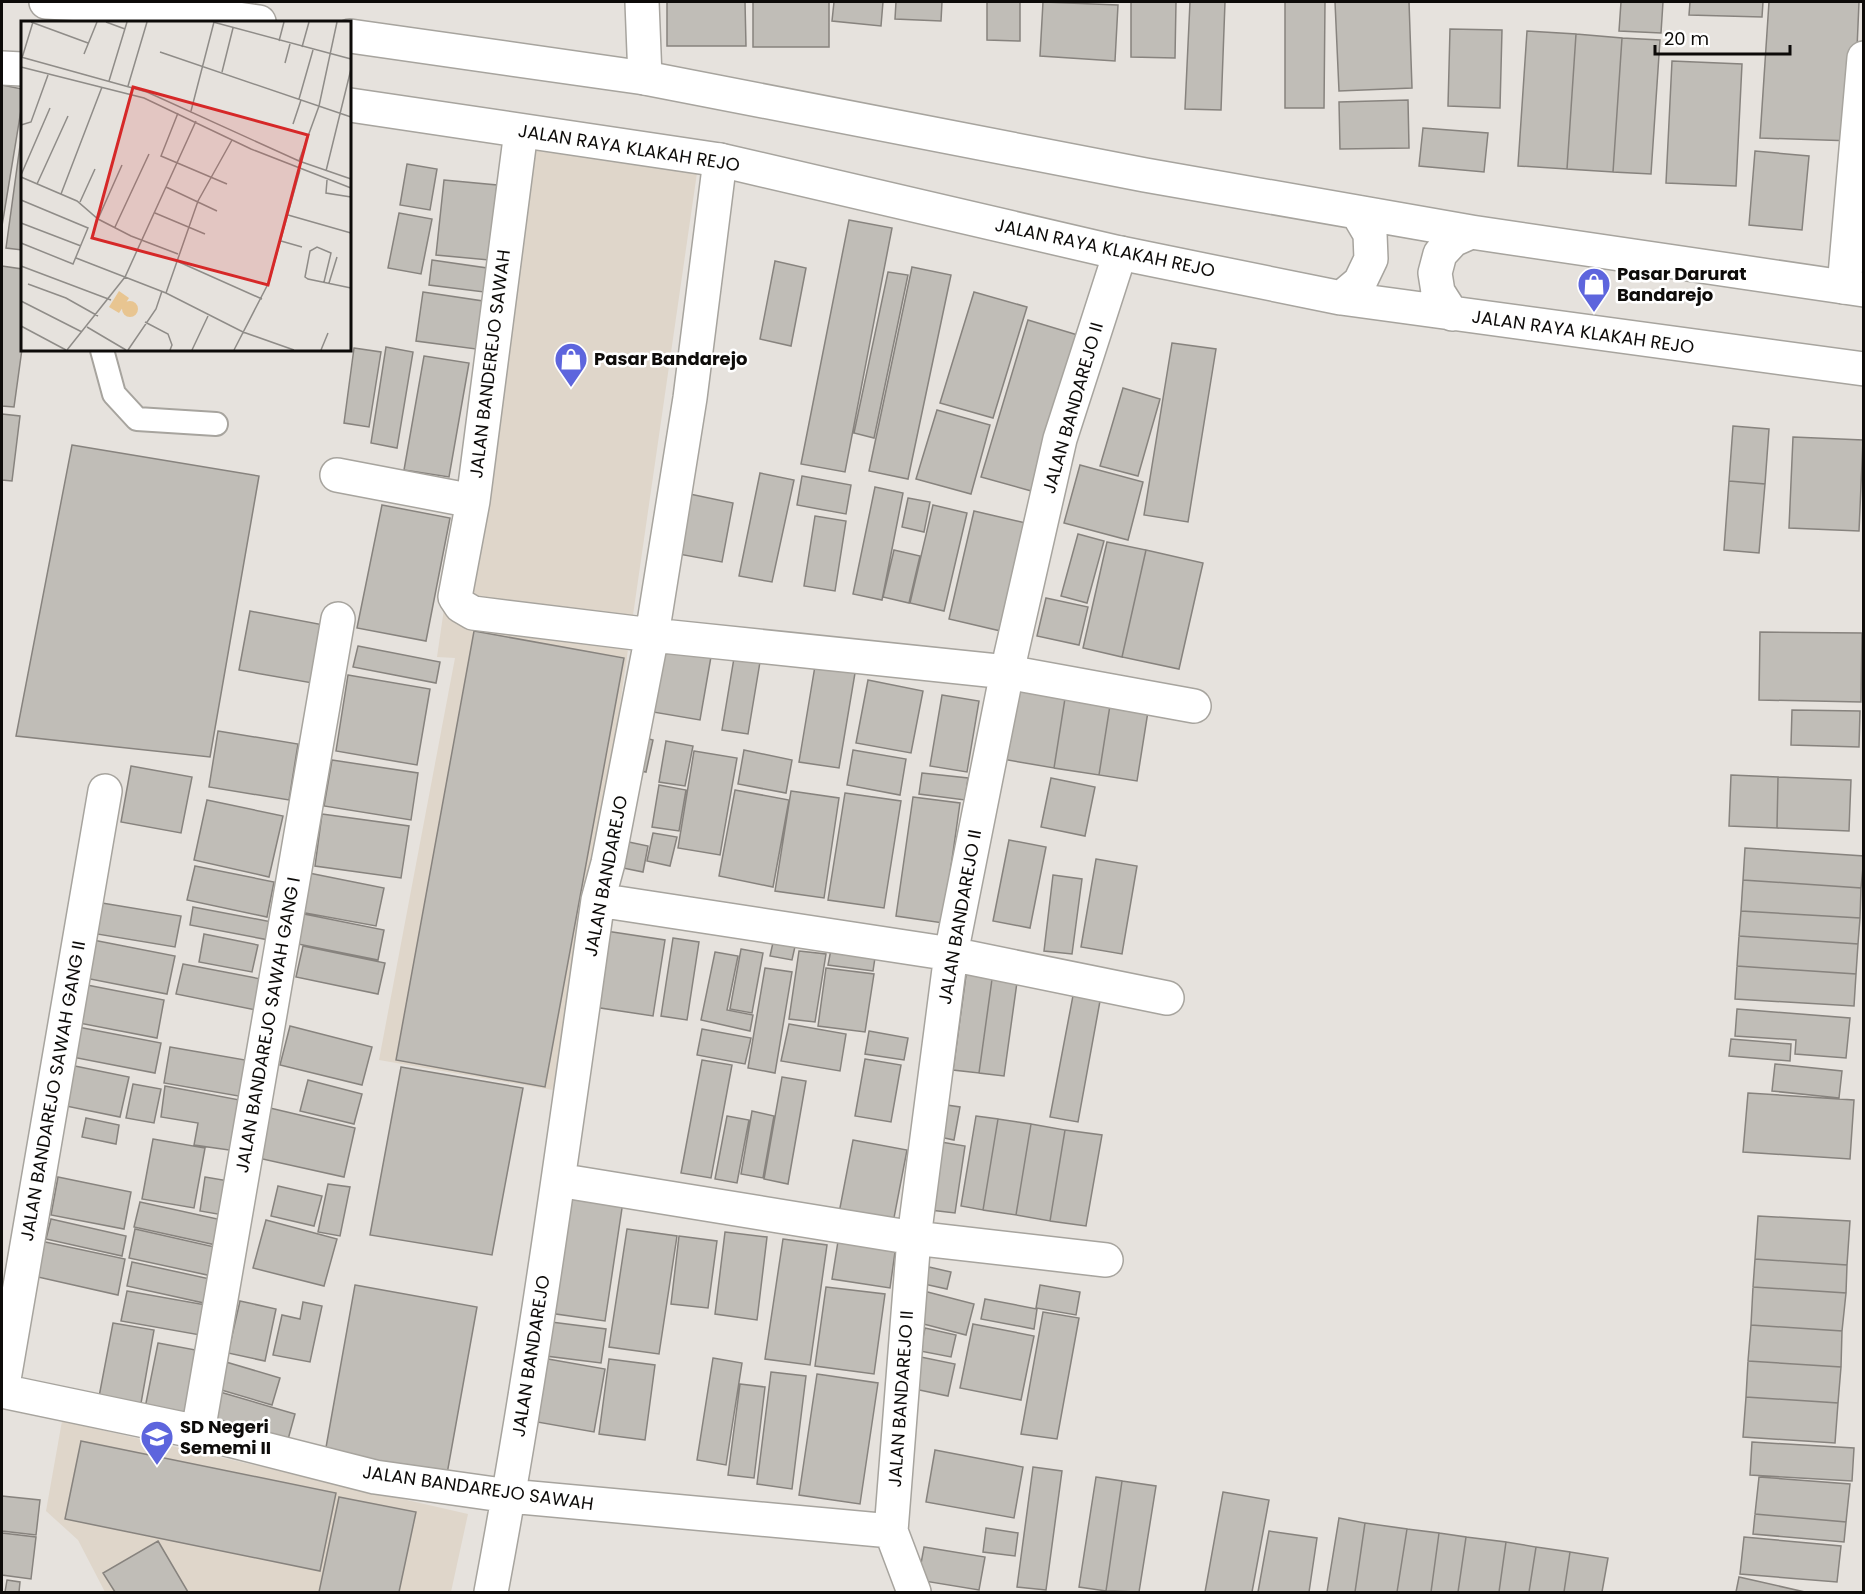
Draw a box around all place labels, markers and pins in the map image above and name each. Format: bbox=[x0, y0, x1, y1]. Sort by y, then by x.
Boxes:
place label: Pasar Darurat Bandarejo bbox=[1617, 261, 1747, 307]
shop icon: Pasar Darurat Bandarejo bbox=[1576, 266, 1612, 313]
shop icon: Pasar Bandarejo bbox=[553, 341, 589, 388]
place label: Pasar Bandarejo bbox=[594, 346, 747, 371]
place label: SD Negeri Sememi II bbox=[180, 1414, 271, 1460]
school or university icon: SD Negeri Sememi II bbox=[139, 1419, 175, 1466]

